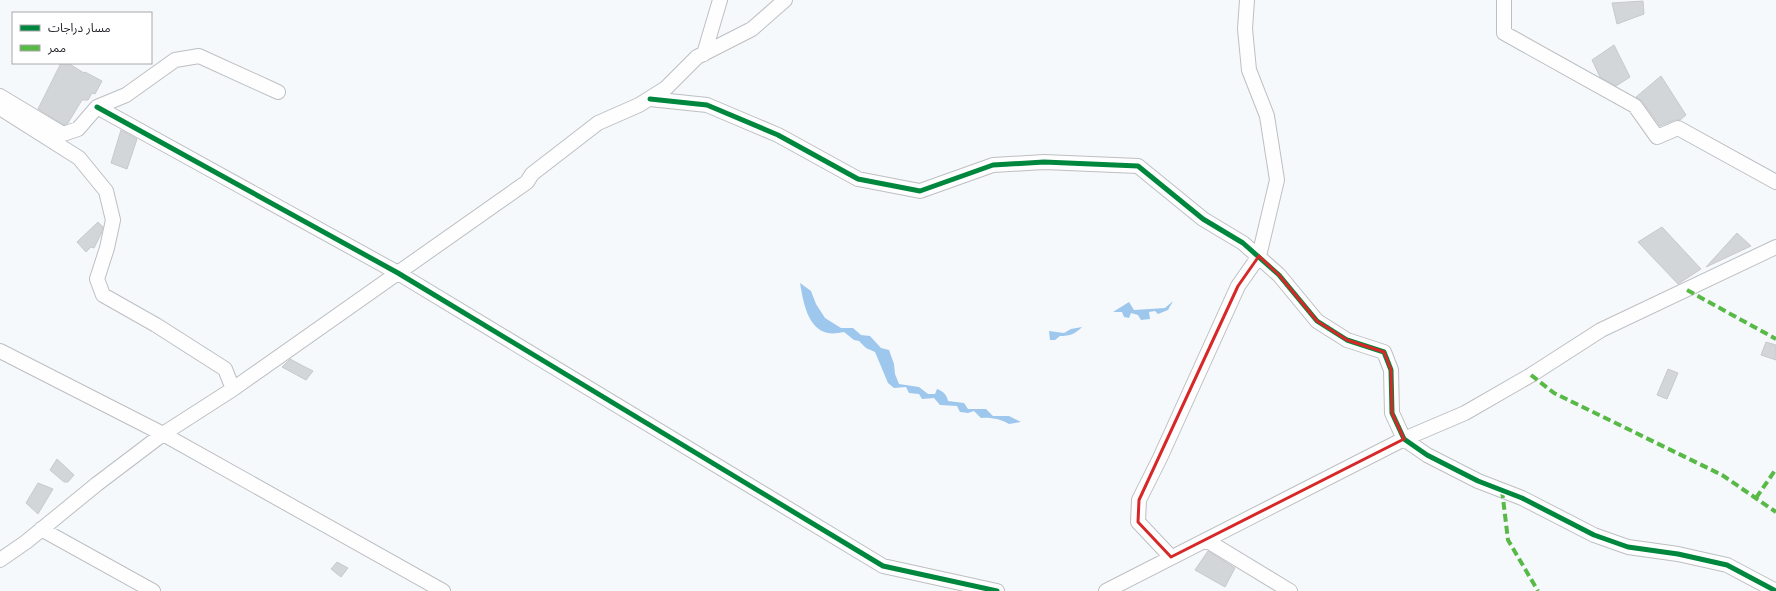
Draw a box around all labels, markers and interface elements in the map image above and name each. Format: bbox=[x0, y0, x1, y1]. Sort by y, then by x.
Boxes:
legend bbox=[12, 12, 152, 64]
text: مسار دراجات bbox=[48, 19, 111, 36]
text: ممر bbox=[47, 39, 66, 56]

